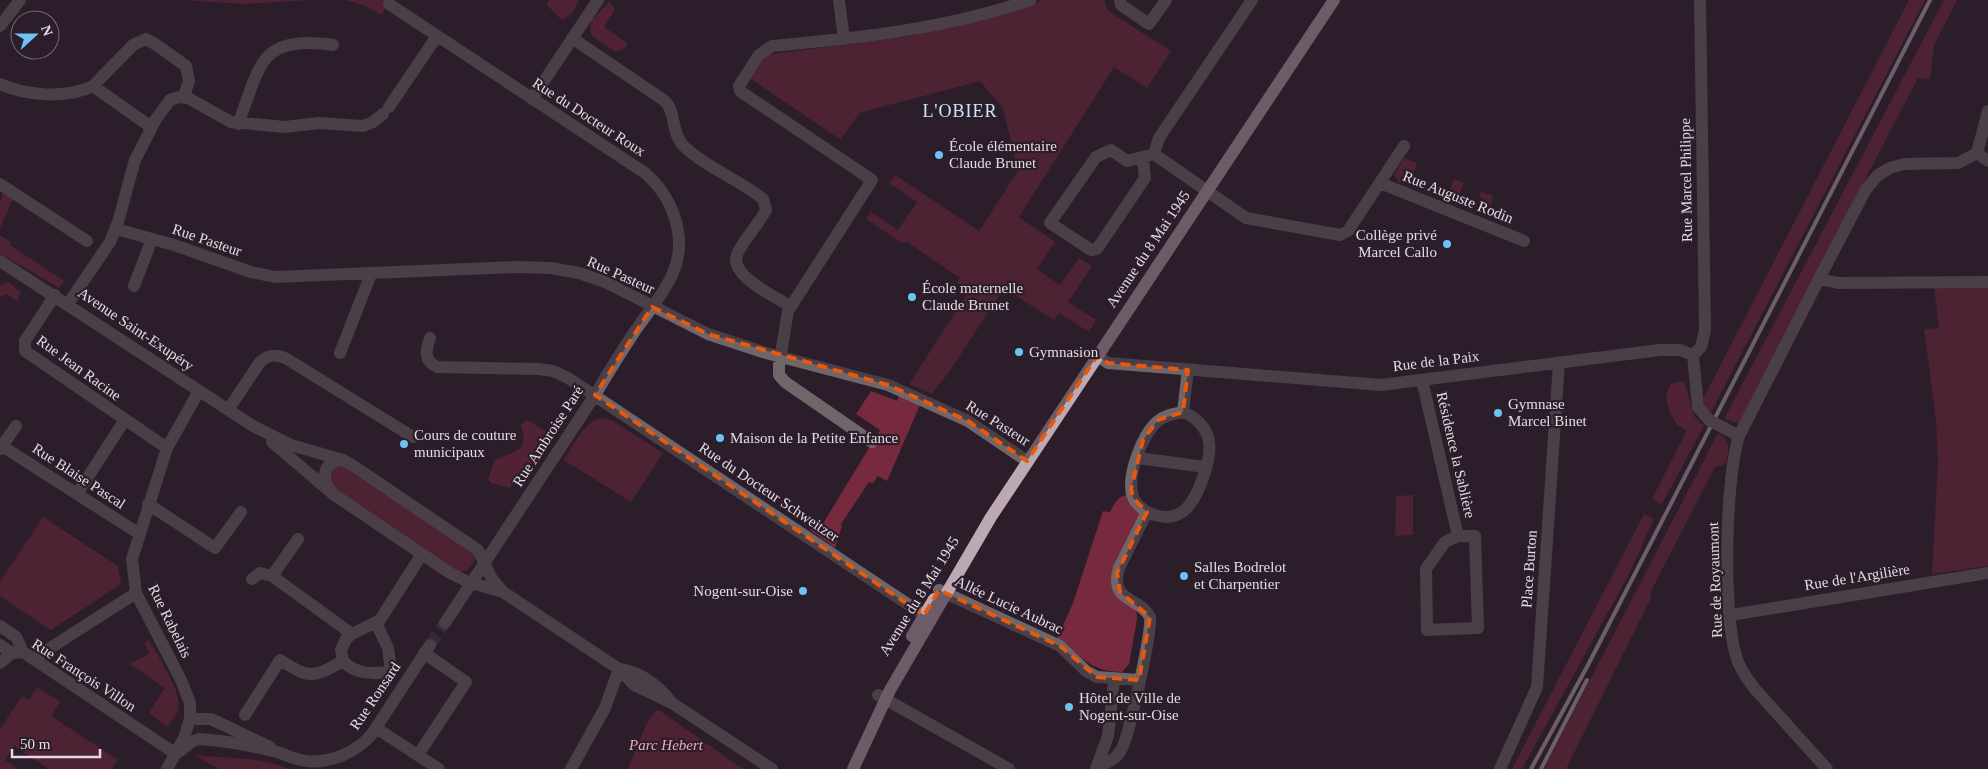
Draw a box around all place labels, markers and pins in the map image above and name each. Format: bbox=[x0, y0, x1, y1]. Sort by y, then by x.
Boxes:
place label: École élémentaire Claude Brunet bbox=[949, 138, 1057, 171]
marker: École élémentaire Claude Brunet bbox=[933, 149, 945, 161]
place label: Collège privé Marcel Callo bbox=[1356, 227, 1437, 260]
marker: Collège privé Marcel Callo bbox=[1441, 238, 1453, 250]
place label: École maternelle Claude Brunet bbox=[922, 280, 1024, 313]
marker: École maternelle Claude Brunet bbox=[906, 291, 918, 303]
place label: Gymnasion bbox=[1029, 344, 1099, 360]
marker: Gymnasion bbox=[1013, 346, 1025, 358]
place label: Gymnase Marcel Binet bbox=[1508, 396, 1588, 429]
marker: Gymnase Marcel Binet bbox=[1492, 407, 1504, 419]
place label: Cours de couture municipaux bbox=[414, 427, 517, 460]
place label: Maison de la Petite Enfance bbox=[730, 430, 899, 446]
marker: Maison de la Petite Enfance bbox=[714, 432, 726, 444]
marker: Cours de couture municipaux bbox=[398, 438, 410, 450]
place label: Salles Bodrelot et Charpentier bbox=[1194, 559, 1287, 592]
marker: Salles Bodrelot et Charpentier bbox=[1178, 570, 1190, 582]
place label: Nogent-sur-Oise bbox=[693, 583, 793, 599]
marker: Nogent-sur-Oise bbox=[797, 585, 809, 597]
place label: Hôtel de Ville de Nogent-sur-Oise bbox=[1079, 690, 1181, 723]
marker: Hôtel de Ville de Nogent-sur-Oise bbox=[1063, 701, 1075, 713]

